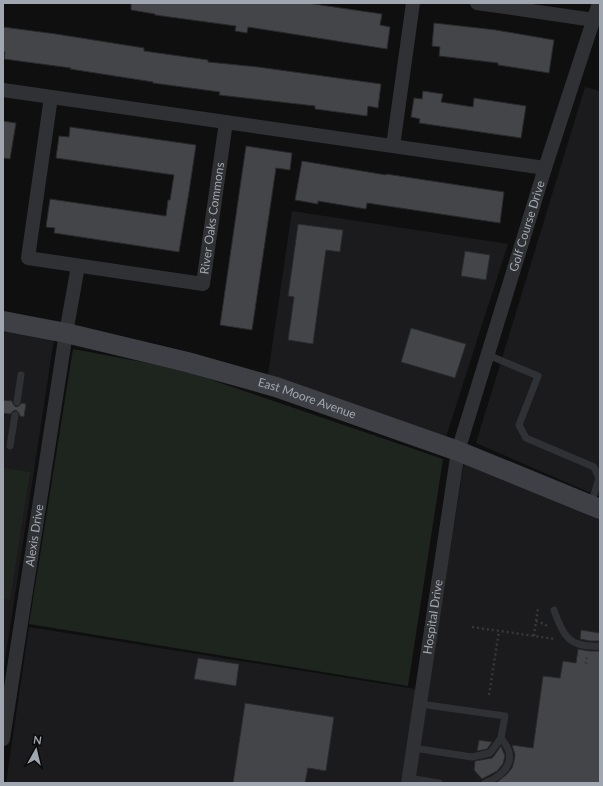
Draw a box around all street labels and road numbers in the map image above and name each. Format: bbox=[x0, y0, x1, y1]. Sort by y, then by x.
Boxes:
street label: River Oaks Commons bbox=[196, 161, 227, 275]
street label: Golf Course Drive bbox=[506, 179, 548, 273]
street label: East Moore Avenue bbox=[256, 374, 358, 422]
street label: Alexis Drive bbox=[22, 503, 46, 568]
street label: Hospital Drive bbox=[419, 578, 446, 655]

